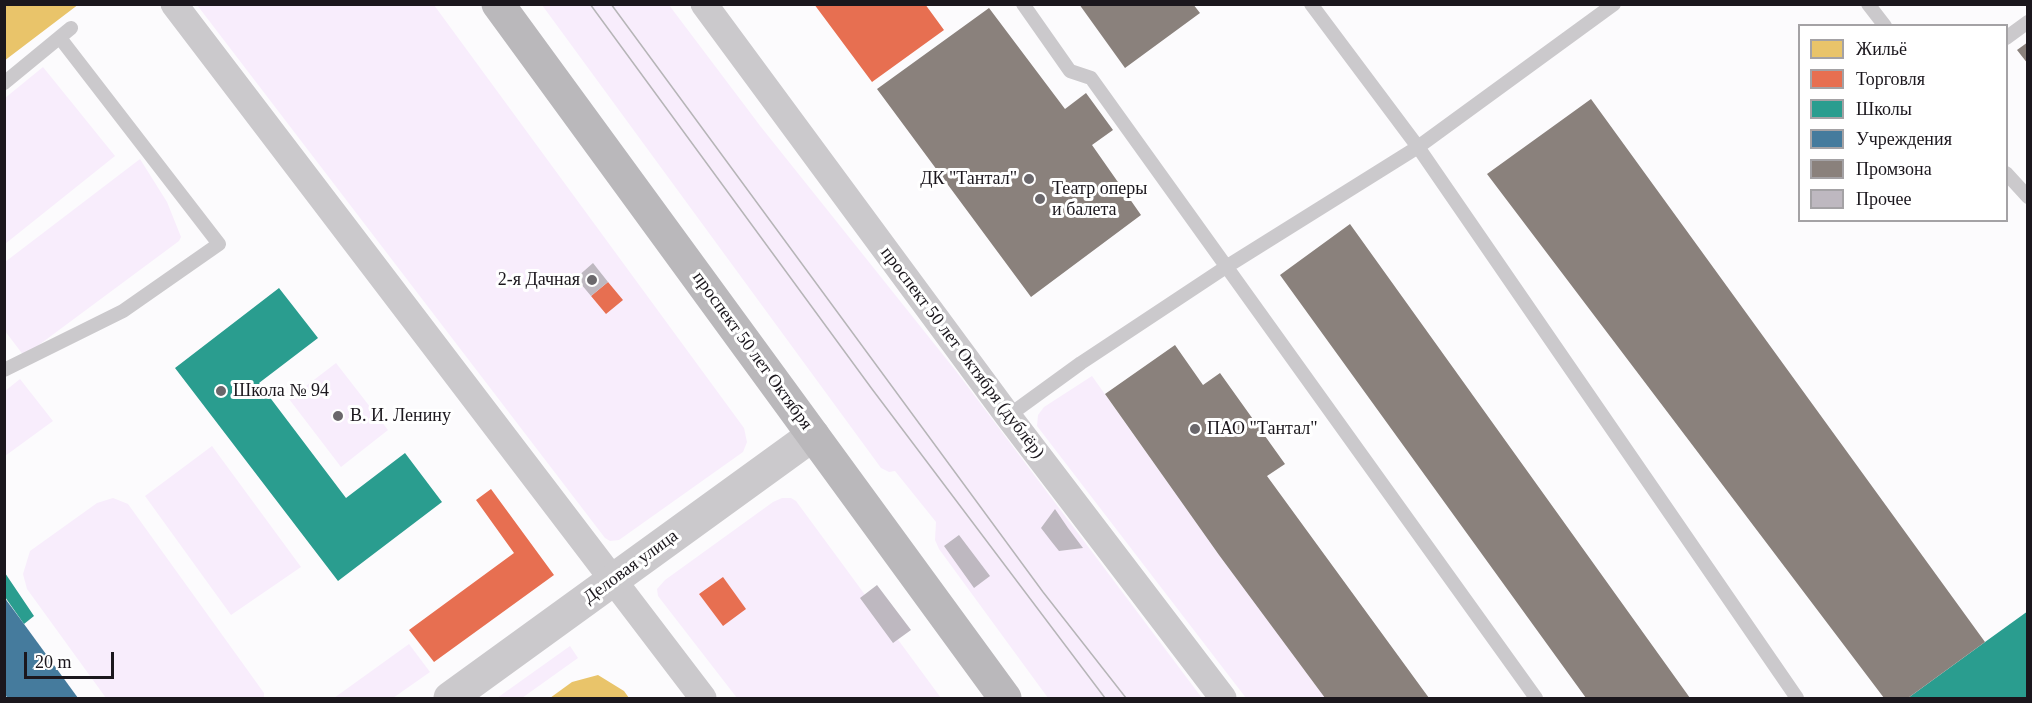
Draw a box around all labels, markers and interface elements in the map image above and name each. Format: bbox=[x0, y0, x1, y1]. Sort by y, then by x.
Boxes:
legend bbox=[1798, 24, 2008, 222]
text: Жильё bbox=[1856, 39, 1907, 59]
text: Торговля bbox=[1856, 69, 1925, 89]
text: Школы bbox=[1856, 99, 1912, 119]
text: Учреждения bbox=[1856, 129, 1952, 149]
text: Промзона bbox=[1856, 159, 1932, 179]
place label: ДК "Тантал" bbox=[920, 168, 1017, 190]
marker: ДК "Тантал" bbox=[1022, 172, 1036, 186]
place label: Театр оперы и балета bbox=[1052, 178, 1147, 220]
text: Прочее bbox=[1856, 189, 1912, 209]
marker: Театр оперы и балета bbox=[1033, 192, 1047, 206]
street label: проспект 50 лет Октября (дублёр) bbox=[875, 243, 1049, 463]
street label: проспект 50 лет Октября bbox=[687, 268, 817, 434]
place label: 2-я Дачная bbox=[498, 269, 580, 291]
marker: 2-я Дачная bbox=[585, 273, 599, 287]
place label: Школа № 94 bbox=[233, 380, 329, 402]
marker: Школа № 94 bbox=[214, 384, 228, 398]
place label: В. И. Ленину bbox=[350, 405, 451, 427]
marker: В. И. Ленину bbox=[331, 409, 345, 423]
place label: ПАО "Тантал" bbox=[1207, 418, 1318, 440]
marker: ПАО "Тантал" bbox=[1188, 422, 1202, 436]
street label: Деловая улица bbox=[579, 525, 683, 609]
scale bar bbox=[27, 640, 117, 678]
text: 20 m bbox=[35, 652, 72, 672]

